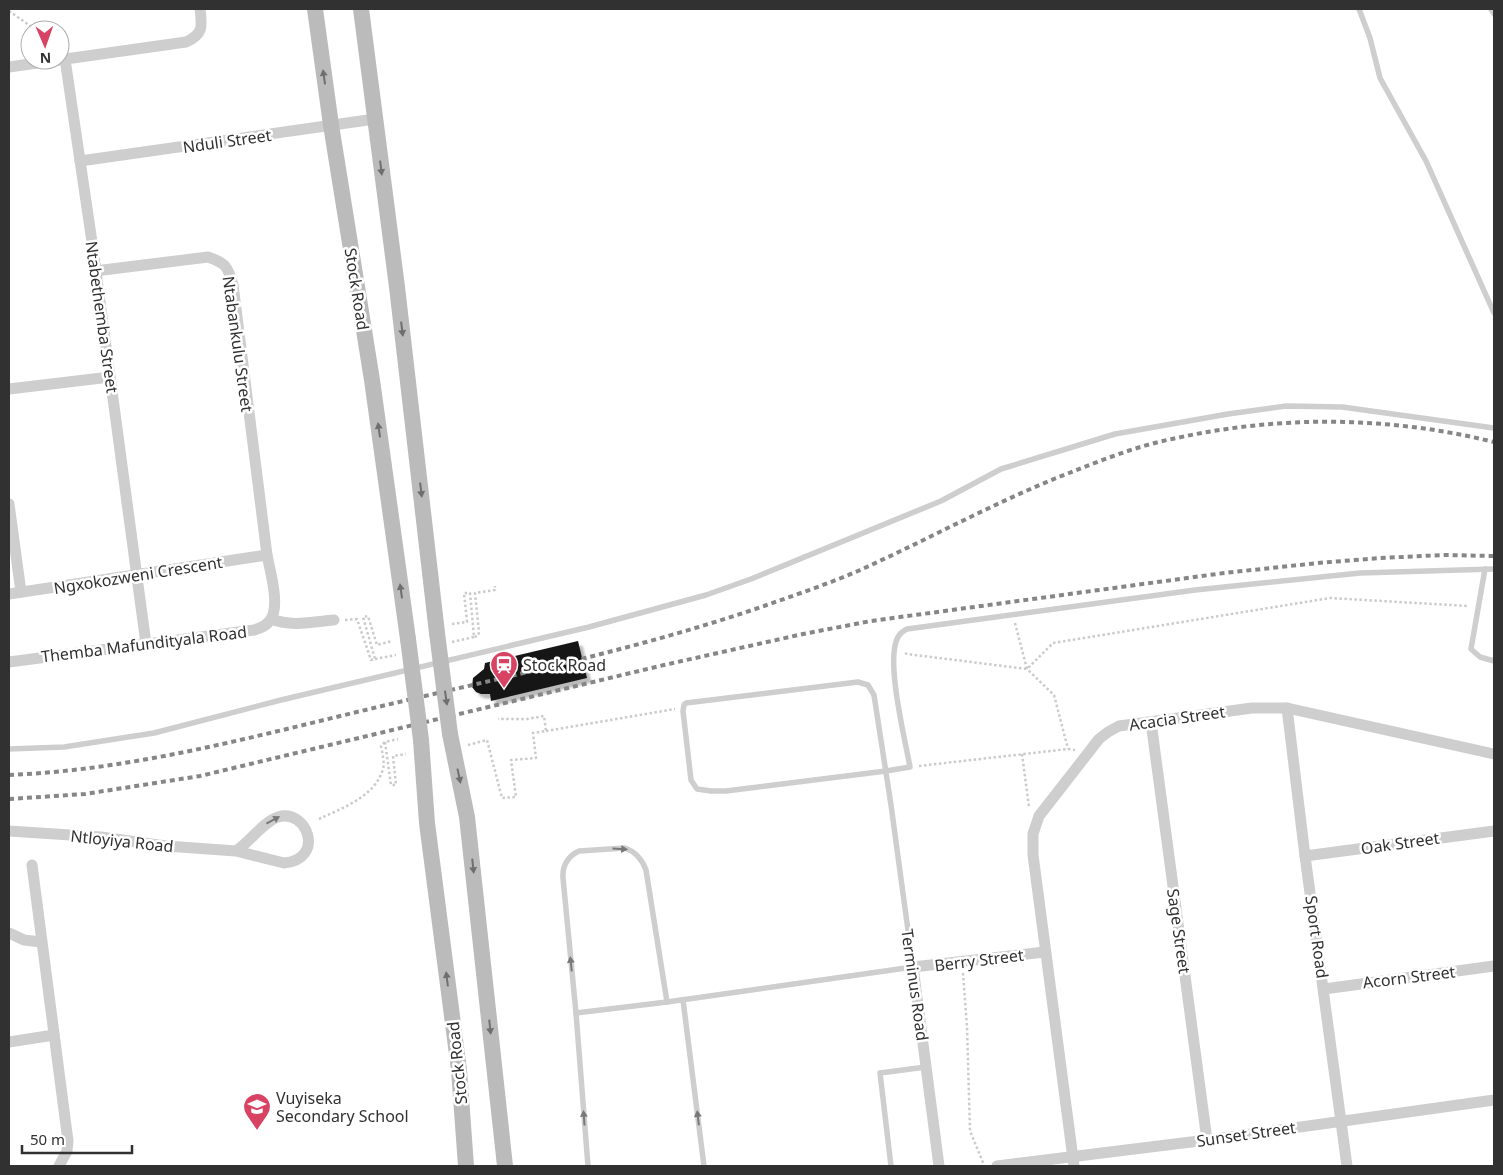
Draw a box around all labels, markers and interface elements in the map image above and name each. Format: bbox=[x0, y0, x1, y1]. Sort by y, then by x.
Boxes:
north arrow bbox=[20, 20, 70, 70]
text: N bbox=[39, 49, 51, 68]
one-way arrow bbox=[320, 69, 328, 85]
street label: Nduli Street bbox=[181, 124, 273, 158]
one-way arrow bbox=[377, 160, 385, 176]
street label: Ntabethemba Street bbox=[80, 240, 124, 395]
street label: Stock Road bbox=[340, 246, 374, 332]
street label: Ntabankulu Street bbox=[218, 275, 258, 414]
one-way arrow bbox=[398, 321, 406, 337]
one-way arrow bbox=[375, 421, 383, 437]
one-way arrow bbox=[417, 483, 425, 499]
street label: Ngxokozweni Crescent bbox=[52, 551, 224, 599]
one-way arrow bbox=[397, 582, 405, 598]
street label: Themba Mafundityala Road bbox=[40, 620, 248, 668]
station icon: Stock Road bbox=[489, 650, 519, 689]
place label: Stock Road bbox=[523, 654, 606, 676]
one-way arrow bbox=[442, 691, 450, 707]
street label: Acacia Street bbox=[1128, 700, 1227, 736]
one-way arrow bbox=[455, 768, 463, 783]
one-way arrow bbox=[266, 816, 281, 824]
street label: Ntloyiya Road bbox=[69, 825, 175, 857]
street label: Oak Street bbox=[1359, 827, 1441, 859]
one-way arrow bbox=[613, 845, 629, 853]
one-way arrow bbox=[469, 858, 477, 874]
street label: Sage Street bbox=[1162, 887, 1196, 975]
street label: Sport Road bbox=[1300, 894, 1334, 980]
street label: Terminus Road bbox=[896, 928, 934, 1042]
street label: Berry Street bbox=[933, 944, 1025, 976]
one-way arrow bbox=[567, 956, 575, 972]
street label: Acorn Street bbox=[1362, 960, 1457, 994]
one-way arrow bbox=[443, 970, 451, 986]
one-way arrow bbox=[486, 1020, 494, 1036]
street label: Stock Road bbox=[442, 1021, 472, 1105]
place label: Vuyiseka Secondary School bbox=[276, 1087, 409, 1127]
school or university icon: Vuyiseka Secondary School bbox=[242, 1092, 272, 1131]
one-way arrow bbox=[579, 1109, 587, 1125]
one-way arrow bbox=[694, 1110, 702, 1126]
street label: Sunset Street bbox=[1195, 1116, 1297, 1152]
scale bar bbox=[22, 1122, 132, 1154]
text: 50 m bbox=[30, 1129, 65, 1149]

